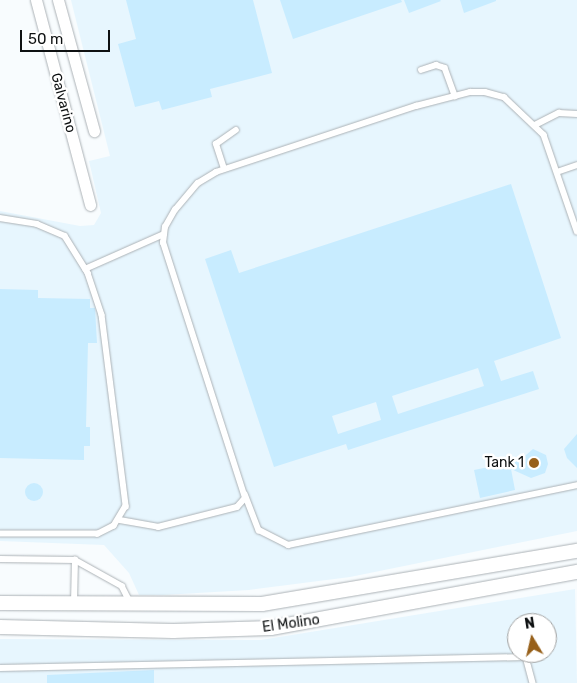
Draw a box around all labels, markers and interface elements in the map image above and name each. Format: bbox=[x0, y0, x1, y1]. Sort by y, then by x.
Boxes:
scale bar bbox=[22, 20, 112, 52]
text: 50 m bbox=[28, 30, 63, 48]
street label: Galvarino bbox=[47, 71, 79, 135]
place label: Tank 1 bbox=[484, 455, 524, 471]
marker: Tank 1 bbox=[528, 457, 540, 469]
street label: El Molino bbox=[261, 612, 321, 636]
north arrow bbox=[507, 613, 557, 663]
text: N bbox=[523, 614, 536, 633]

